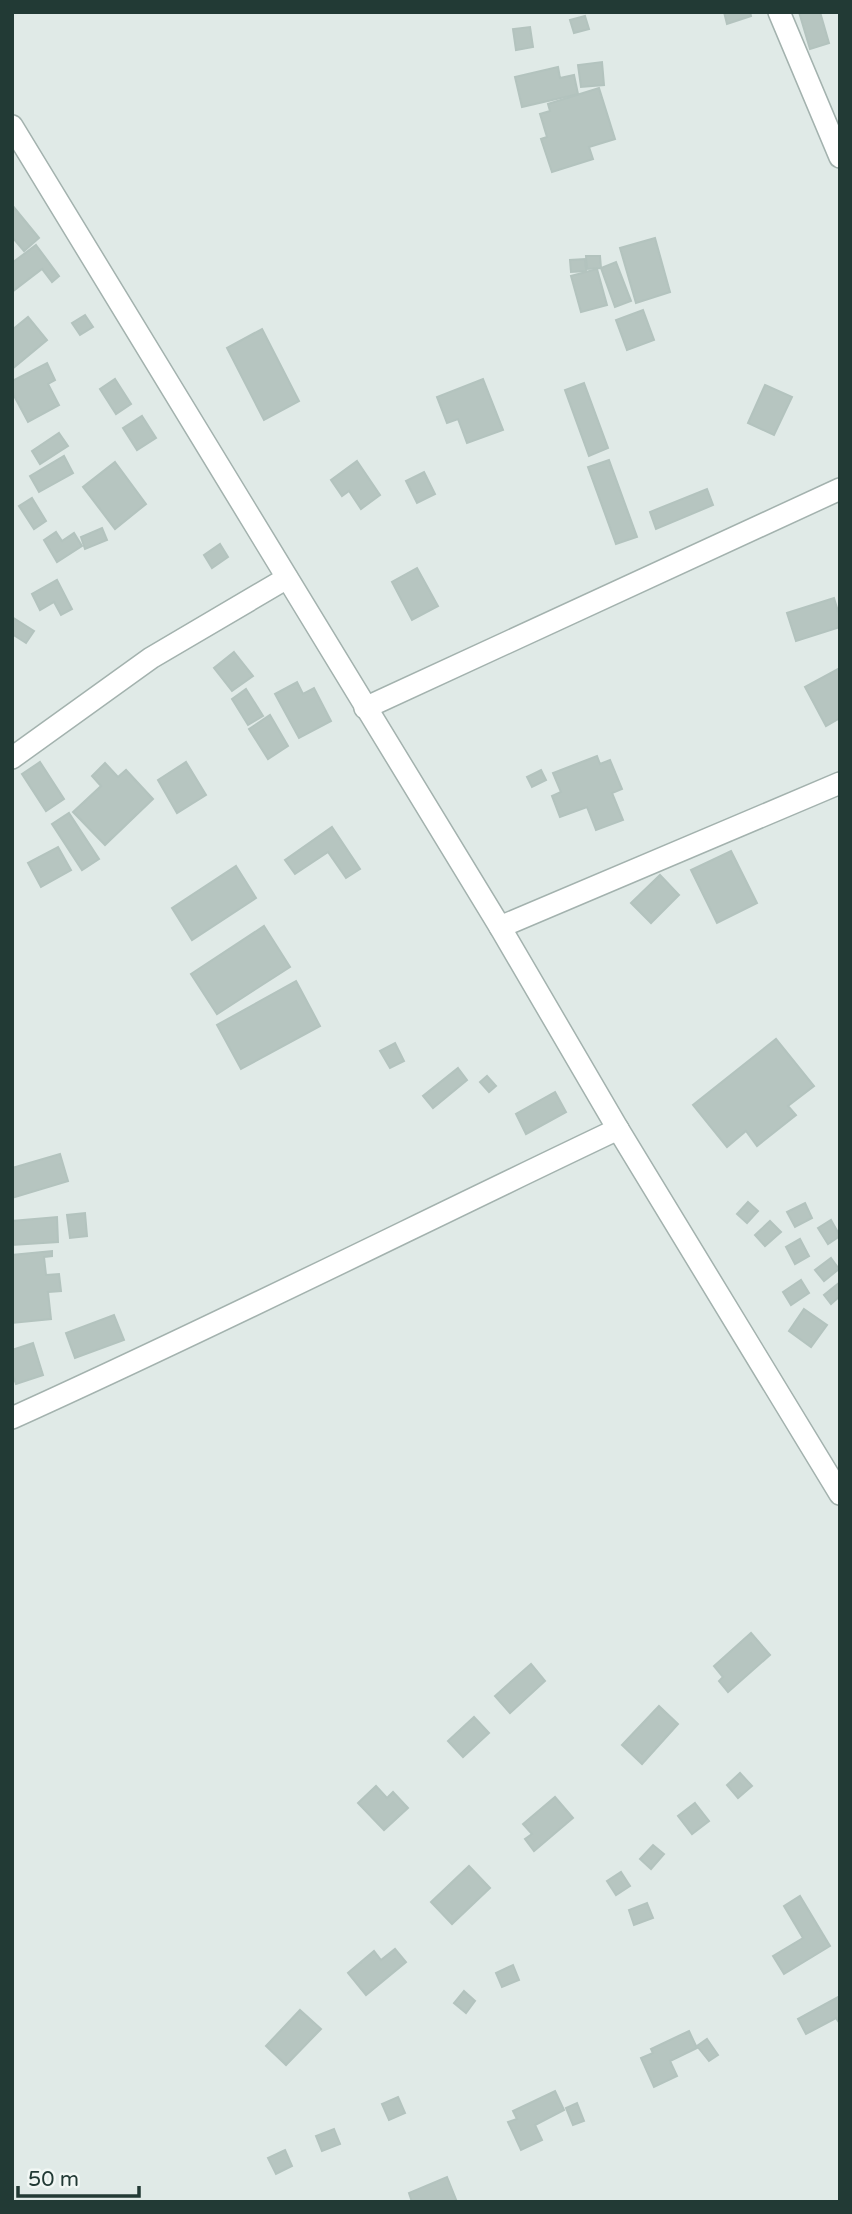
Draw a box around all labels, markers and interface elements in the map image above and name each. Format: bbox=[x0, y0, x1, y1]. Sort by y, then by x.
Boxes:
scale bar bbox=[18, 2154, 138, 2198]
text: 50 m bbox=[28, 2167, 79, 2192]

